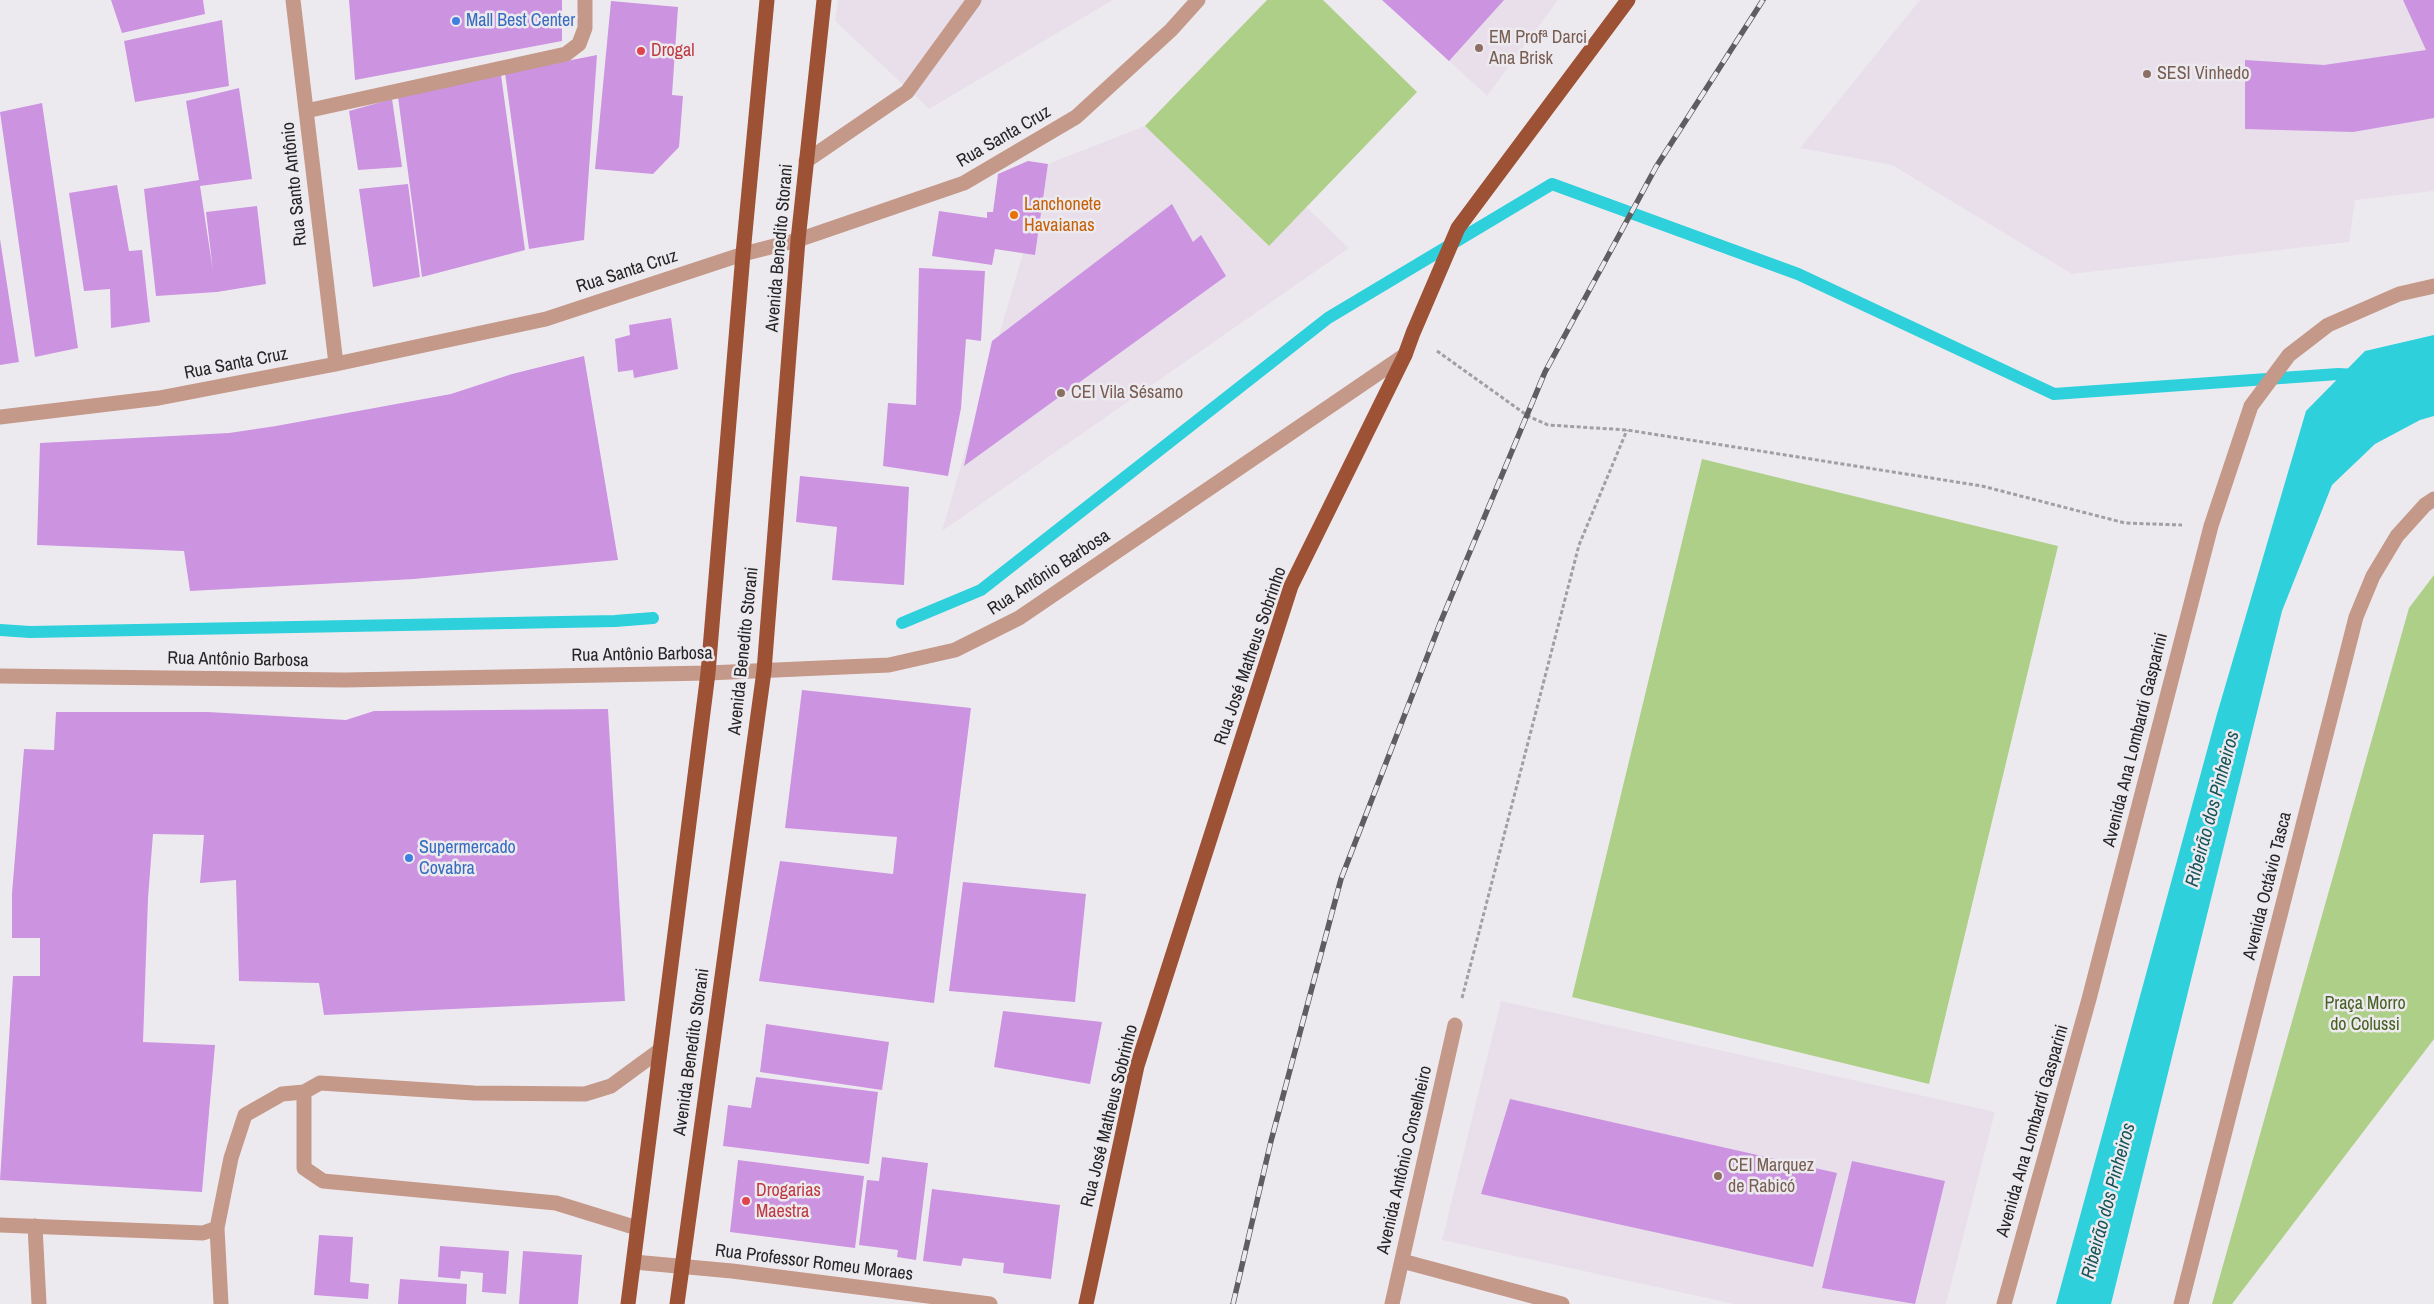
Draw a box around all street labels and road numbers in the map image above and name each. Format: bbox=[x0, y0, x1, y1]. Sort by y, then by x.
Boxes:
street label: Rua Santa Cruz bbox=[953, 101, 1055, 173]
street label: Rua Santo Antônio bbox=[278, 121, 312, 247]
street label: Avenida Benedito Storani bbox=[762, 163, 798, 333]
street label: Rua Santa Cruz bbox=[574, 246, 680, 298]
street label: Rua Santa Cruz bbox=[182, 343, 290, 385]
street label: Rua Antônio Barbosa bbox=[984, 526, 1114, 620]
street label: Rua José Matheus Sobrinho bbox=[1210, 564, 1292, 748]
street label: Avenida Benedito Storani bbox=[724, 566, 764, 736]
street label: Avenida Ana Lombardi Gasparini bbox=[2099, 631, 2173, 849]
street label: Rua Antônio Barbosa bbox=[571, 643, 713, 667]
street label: Rua Antônio Barbosa bbox=[167, 648, 309, 672]
street label: Avenida Octávio Tasca bbox=[2239, 810, 2297, 962]
street label: Avenida Benedito Storani bbox=[670, 967, 714, 1137]
street label: Avenida Ana Lombardi Gasparini bbox=[1992, 1022, 2074, 1240]
street label: Rua José Matheus Sobrinho bbox=[1077, 1023, 1143, 1209]
street label: Avenida Antônio Conselheiro bbox=[1373, 1064, 1437, 1256]
street label: Rua Professor Romeu Moraes bbox=[714, 1240, 914, 1286]

